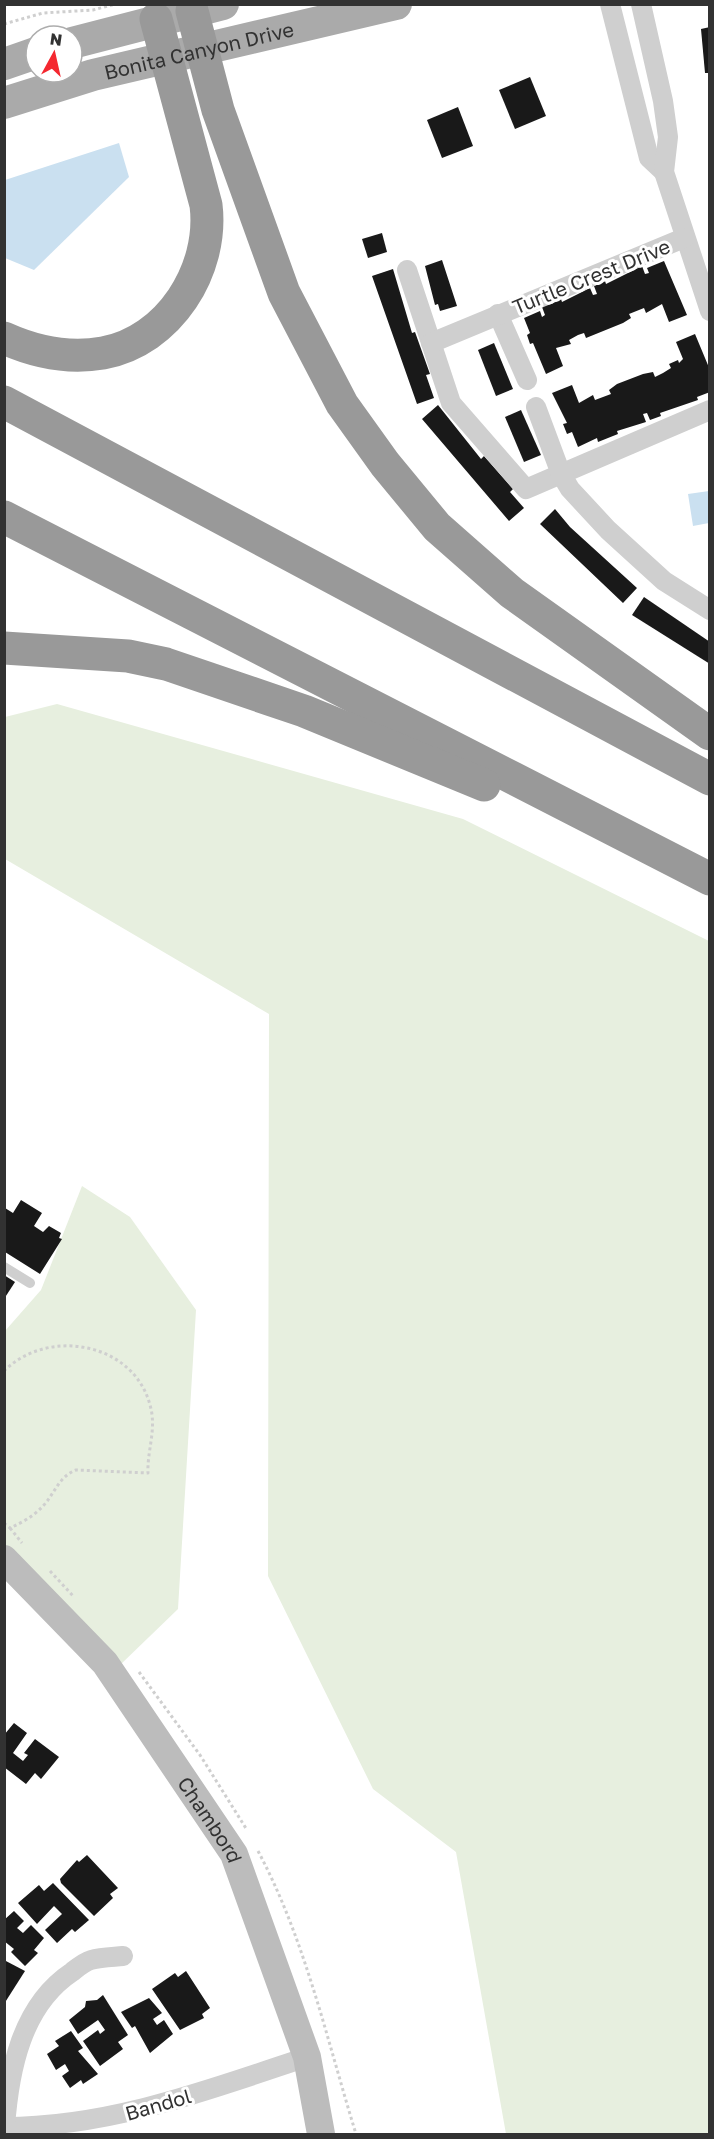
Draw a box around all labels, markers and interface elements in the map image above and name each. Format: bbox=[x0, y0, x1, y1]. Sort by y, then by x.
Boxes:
street label: Bonita Canyon Drive bbox=[102, 16, 296, 84]
north arrow bbox=[24, 24, 84, 84]
text: N bbox=[49, 28, 64, 50]
street label: Turtle Crest Drive bbox=[509, 233, 673, 319]
street label: Chambord bbox=[173, 1772, 248, 1866]
street label: Bandol bbox=[122, 2083, 194, 2125]

